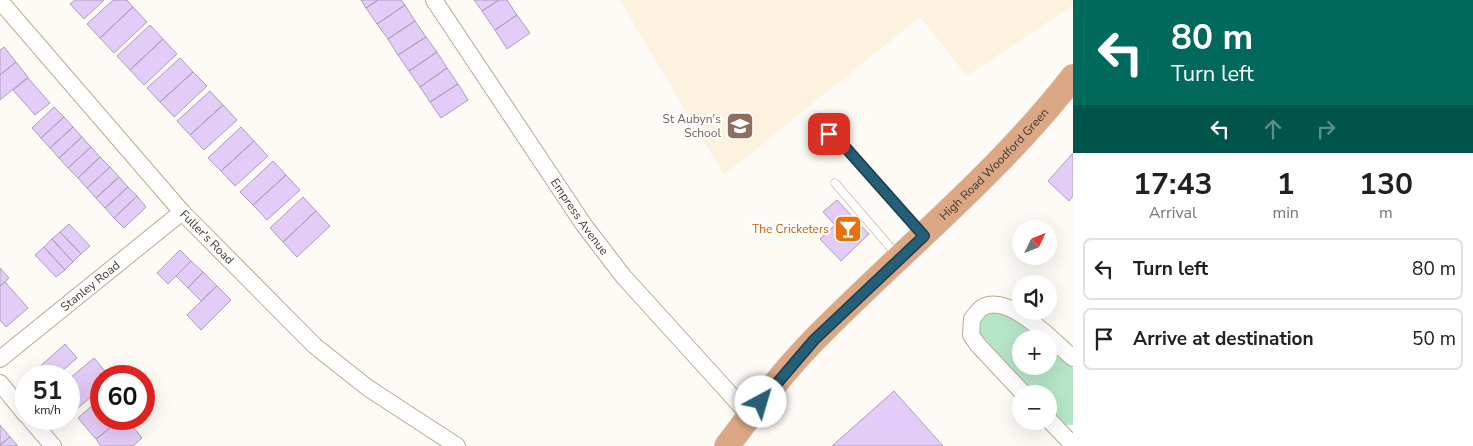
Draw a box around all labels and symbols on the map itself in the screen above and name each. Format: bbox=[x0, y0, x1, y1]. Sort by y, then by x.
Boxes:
street label: High Road Woodford Green bbox=[936, 105, 1052, 224]
place label: St Aubyn's School bbox=[663, 111, 721, 141]
school or university icon: St Aubyn's School bbox=[725, 111, 755, 141]
pin bbox=[808, 113, 850, 155]
street label: Empress Avenue bbox=[547, 175, 612, 258]
street label: Fuller's Road bbox=[176, 206, 237, 268]
bar icon: The Cricketers bbox=[833, 214, 863, 244]
north arrow bbox=[1012, 220, 1058, 265]
place label: The Cricketers bbox=[752, 221, 829, 237]
street label: Stanley Road bbox=[57, 257, 123, 315]
speed limit sign: 60 bbox=[90, 365, 155, 430]
position arrow bbox=[734, 375, 786, 427]

